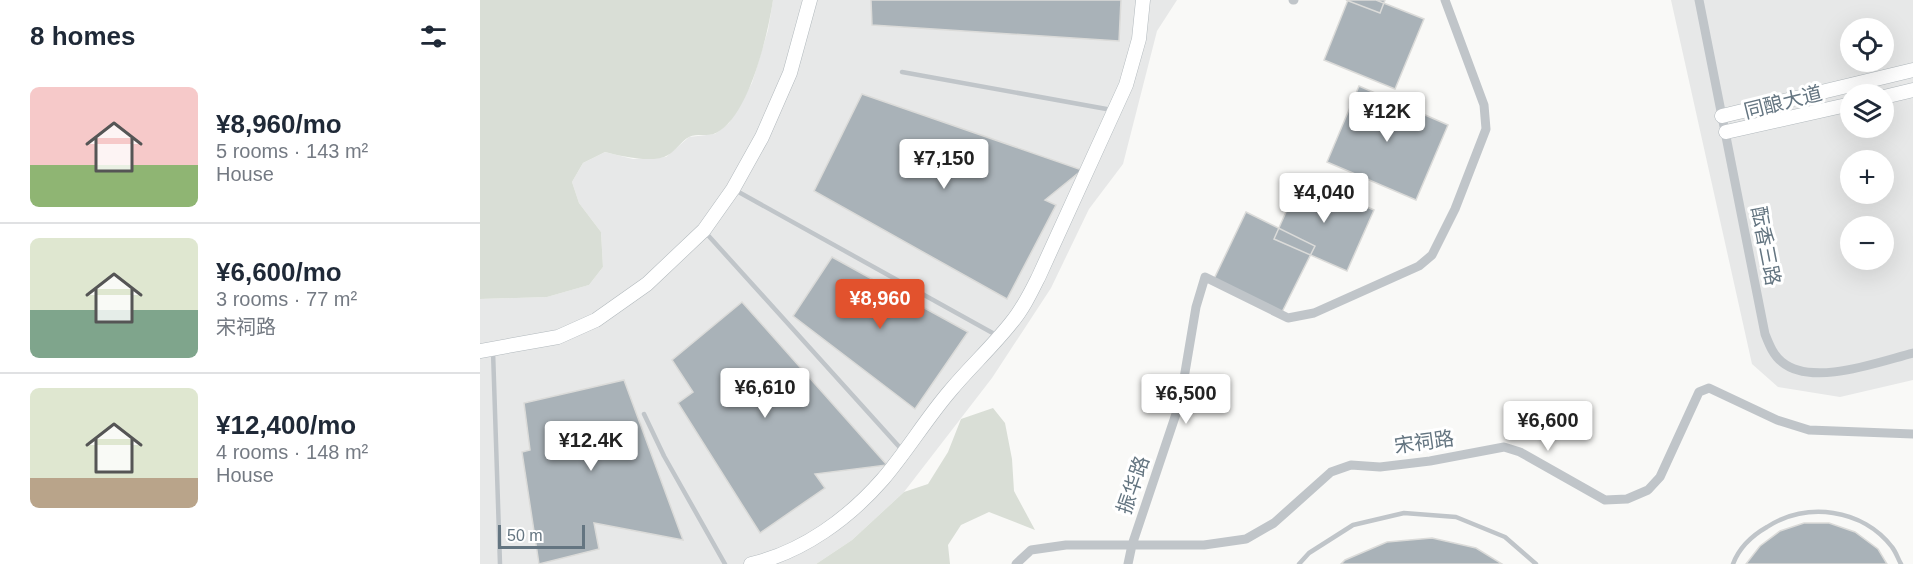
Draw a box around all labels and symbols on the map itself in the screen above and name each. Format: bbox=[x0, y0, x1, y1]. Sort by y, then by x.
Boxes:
street label: 同酿大道 bbox=[1742, 82, 1824, 122]
pin: ¥12K bbox=[1351, 92, 1423, 143]
pin: ¥7,150 bbox=[895, 139, 993, 190]
pin: ¥4,040 bbox=[1275, 173, 1373, 224]
street label: 酝香三路 bbox=[1748, 205, 1784, 287]
pin: ¥8,960 bbox=[831, 279, 929, 330]
pin: ¥6,610 bbox=[716, 368, 814, 419]
pin: ¥6,500 bbox=[1137, 374, 1235, 425]
pin: ¥6,600 bbox=[1499, 401, 1597, 452]
pin: ¥12.4K bbox=[542, 421, 640, 472]
street label: 宋祠路 bbox=[1393, 427, 1455, 457]
street label: 振华路 bbox=[1113, 453, 1153, 517]
scale bar bbox=[498, 522, 585, 550]

